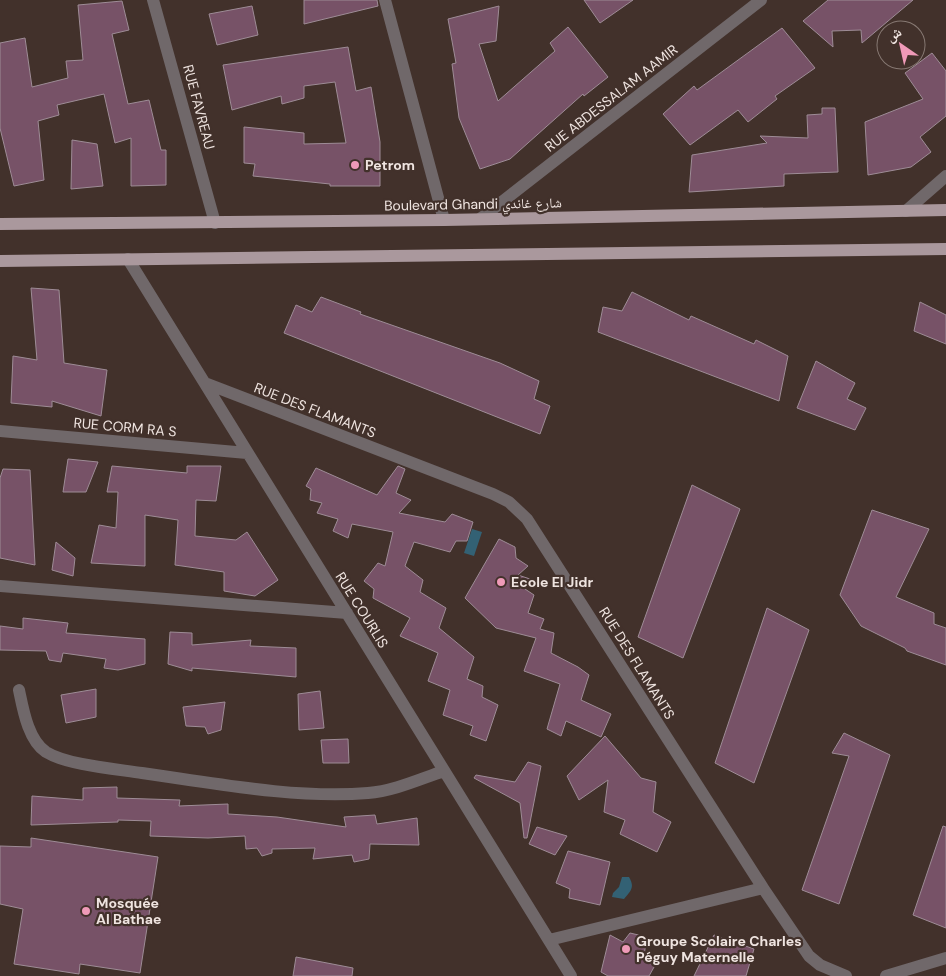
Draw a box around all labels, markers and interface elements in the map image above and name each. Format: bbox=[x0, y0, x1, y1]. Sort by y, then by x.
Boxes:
north arrow bbox=[876, 20, 926, 70]
text: ش bbox=[883, 23, 905, 46]
street label: RUE ABDESSALAM AAMIR bbox=[541, 40, 681, 156]
street label: RUE FAVREAU bbox=[179, 63, 219, 151]
place label: Petrom bbox=[365, 156, 415, 174]
marker: Petrom bbox=[349, 159, 361, 171]
street label: Boulevard Ghandi شارع غاندي bbox=[384, 193, 562, 217]
street label: RUE DES FLAMANTS bbox=[251, 378, 379, 442]
street label: RUE CORM RA S bbox=[73, 414, 177, 440]
street label: RUE COURLIS bbox=[332, 569, 392, 651]
place label: Ecole El Jidr bbox=[511, 573, 593, 591]
marker: Ecole El Jidr bbox=[495, 576, 507, 588]
street label: RUE DES FLAMANTS bbox=[595, 603, 679, 723]
place label: Mosquée Al Bathae bbox=[96, 894, 161, 928]
marker: Mosquée Al Bathae bbox=[80, 905, 92, 917]
place label: Groupe Scolaire Charles Péguy Maternelle bbox=[636, 932, 802, 966]
marker: Groupe Scolaire Charles Péguy Maternelle bbox=[620, 943, 632, 955]

